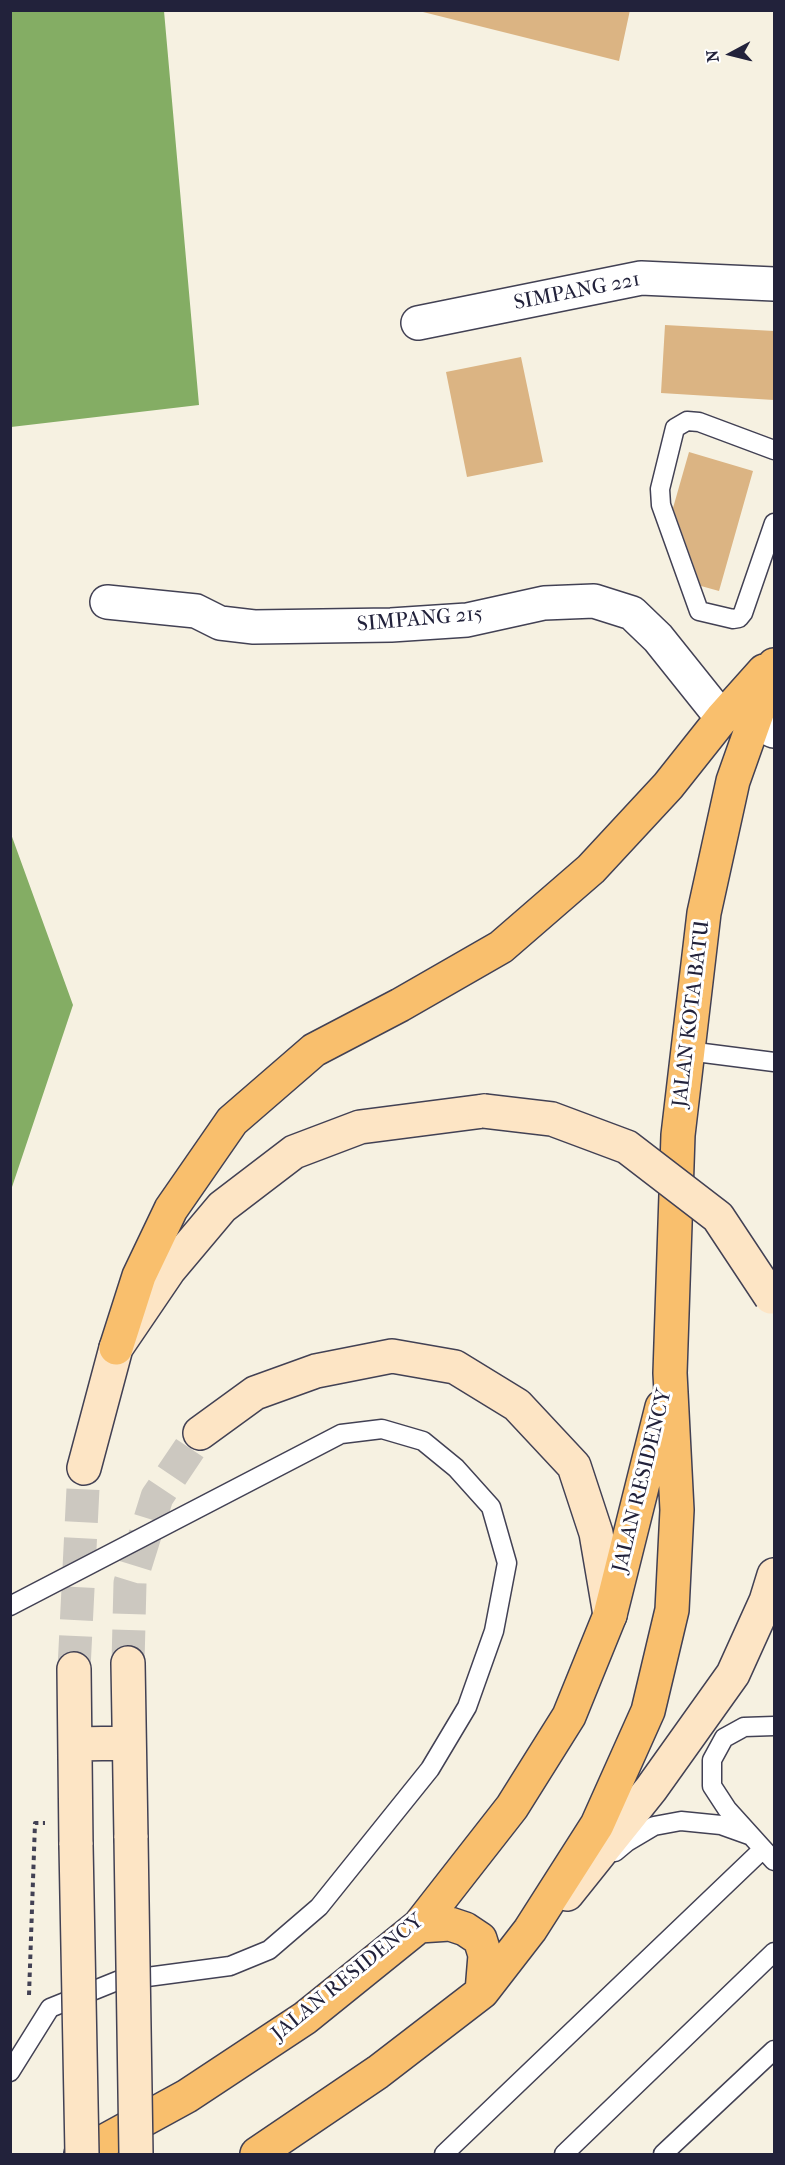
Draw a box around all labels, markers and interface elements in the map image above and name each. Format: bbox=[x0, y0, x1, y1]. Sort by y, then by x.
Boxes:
north arrow bbox=[701, 24, 761, 84]
text: N bbox=[702, 49, 723, 63]
street label: SIMPANG 221 bbox=[512, 267, 642, 317]
street label: SIMPANG 215 bbox=[356, 602, 484, 638]
street label: JALAN KOTA BATU bbox=[668, 919, 716, 1109]
street label: JALAN RESIDENCY bbox=[608, 1387, 678, 1575]
street label: JALAN RESIDENCY bbox=[267, 1909, 429, 2047]

